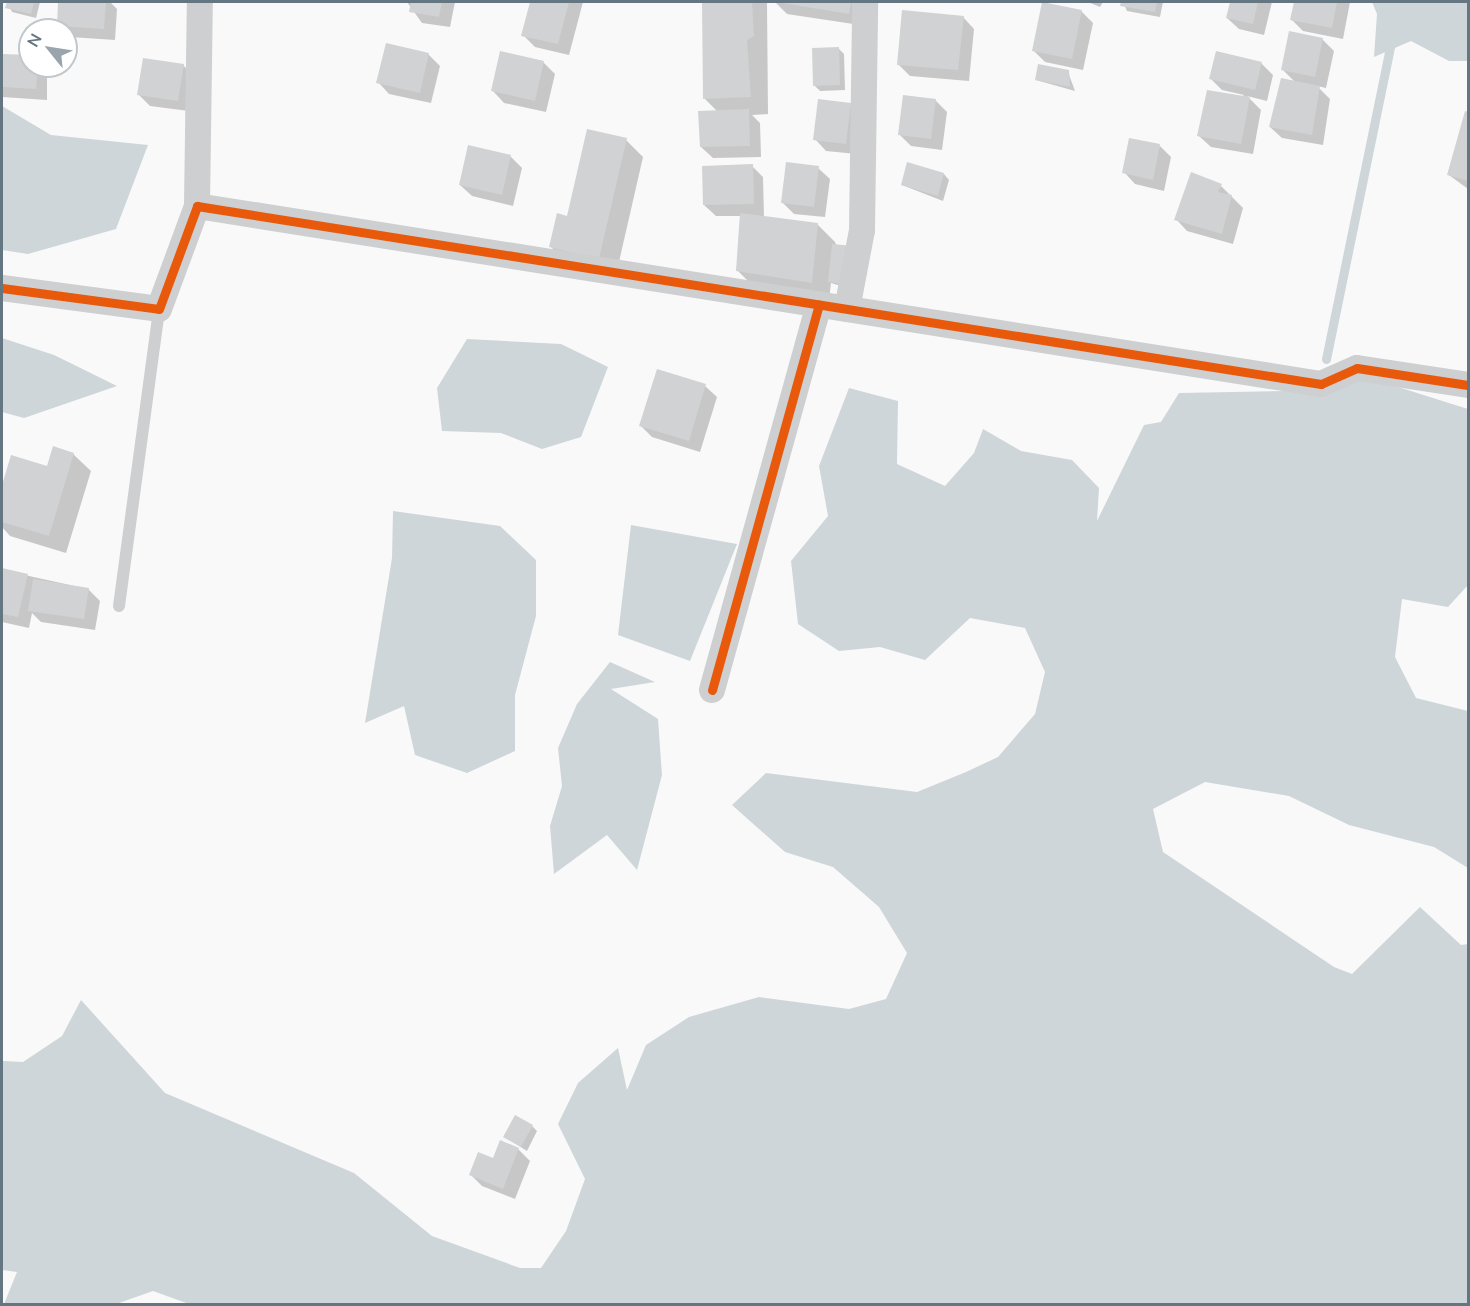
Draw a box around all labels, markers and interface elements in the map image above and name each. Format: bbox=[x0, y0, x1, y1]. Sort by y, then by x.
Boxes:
north arrow bbox=[18, 18, 78, 78]
text: N bbox=[22, 30, 46, 50]

